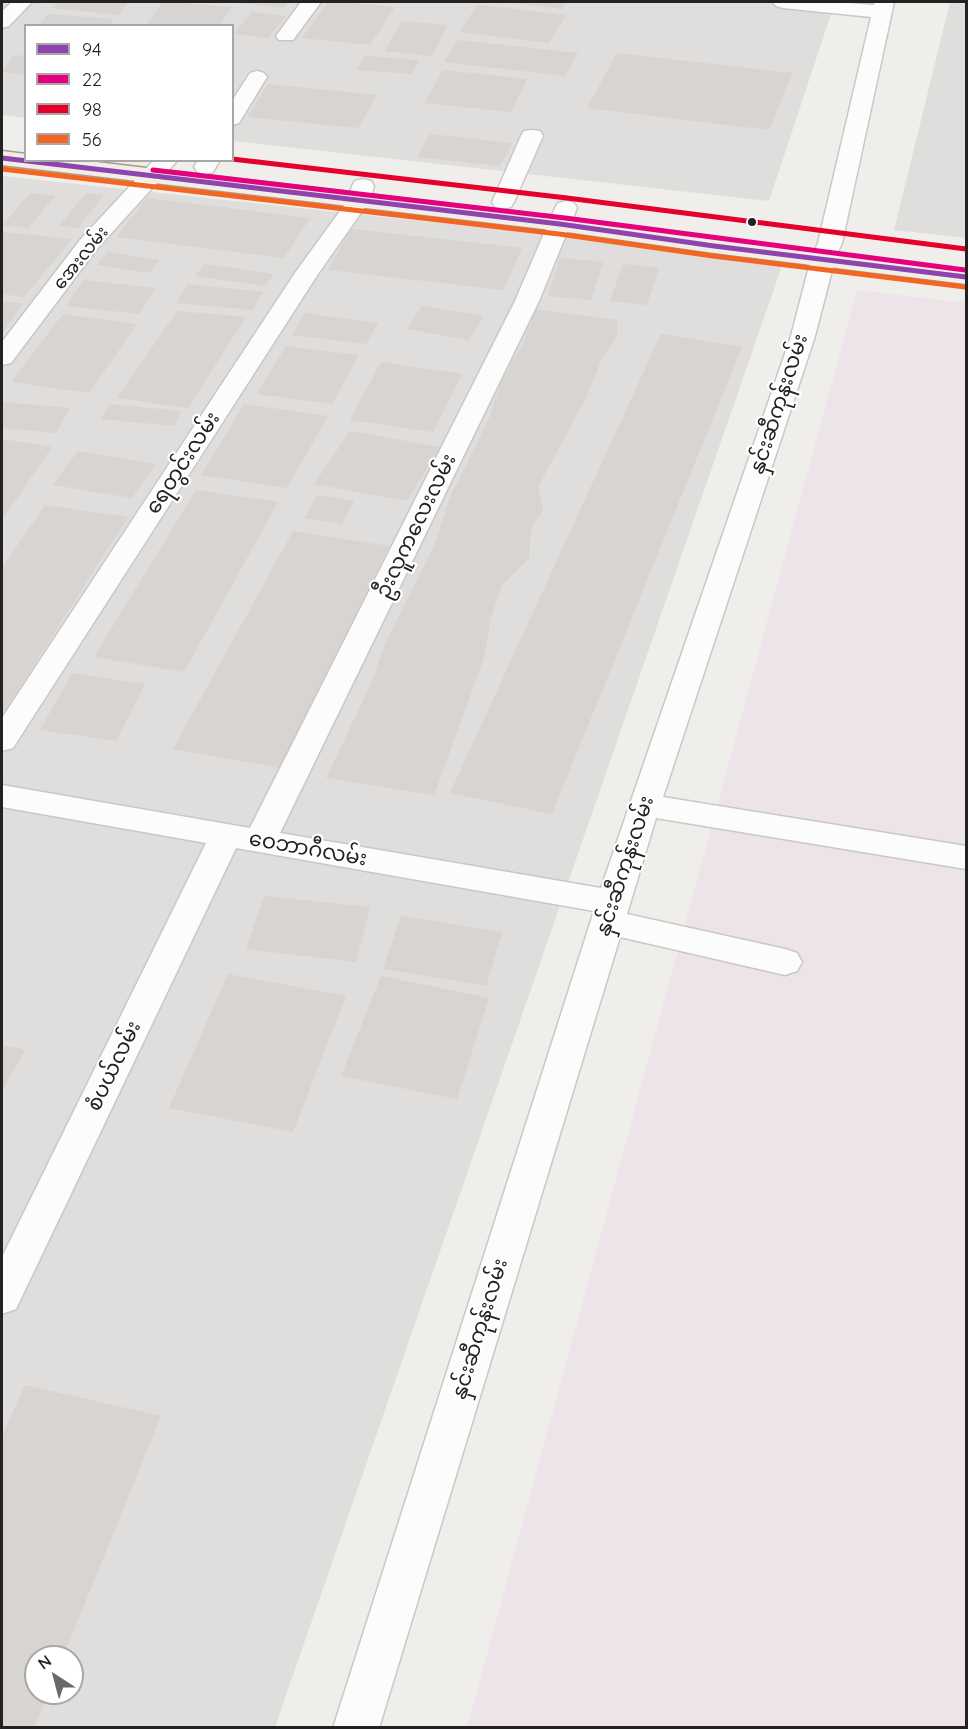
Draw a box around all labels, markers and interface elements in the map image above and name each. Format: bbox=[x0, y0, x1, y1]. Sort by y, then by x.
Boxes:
legend bbox=[24, 24, 234, 162]
text: 94 bbox=[82, 38, 102, 61]
text: 22 bbox=[82, 68, 102, 91]
text: 98 bbox=[82, 98, 102, 121]
text: 56 bbox=[82, 128, 102, 151]
unlabelled marker bbox=[746, 216, 758, 228]
street label: အေးလမ်း bbox=[49, 222, 113, 294]
street label: နှင်းဆီကုန်းလမ်း bbox=[744, 331, 814, 477]
street label: ရေတွင်းလမ်း bbox=[141, 407, 225, 519]
street label: ဦးလူကလေးလမ်း bbox=[370, 450, 462, 602]
street label: နှင်းဆီကုန်းလမ်း bbox=[590, 793, 660, 939]
street label: ဝေဘာဂီလမ်း bbox=[247, 826, 369, 872]
street label: စံပယ်လမ်း bbox=[81, 1017, 147, 1115]
street label: နှင်းဆီကုန်းလမ်း bbox=[447, 1256, 513, 1402]
north arrow bbox=[24, 1645, 84, 1705]
text: N bbox=[34, 1651, 55, 1674]

